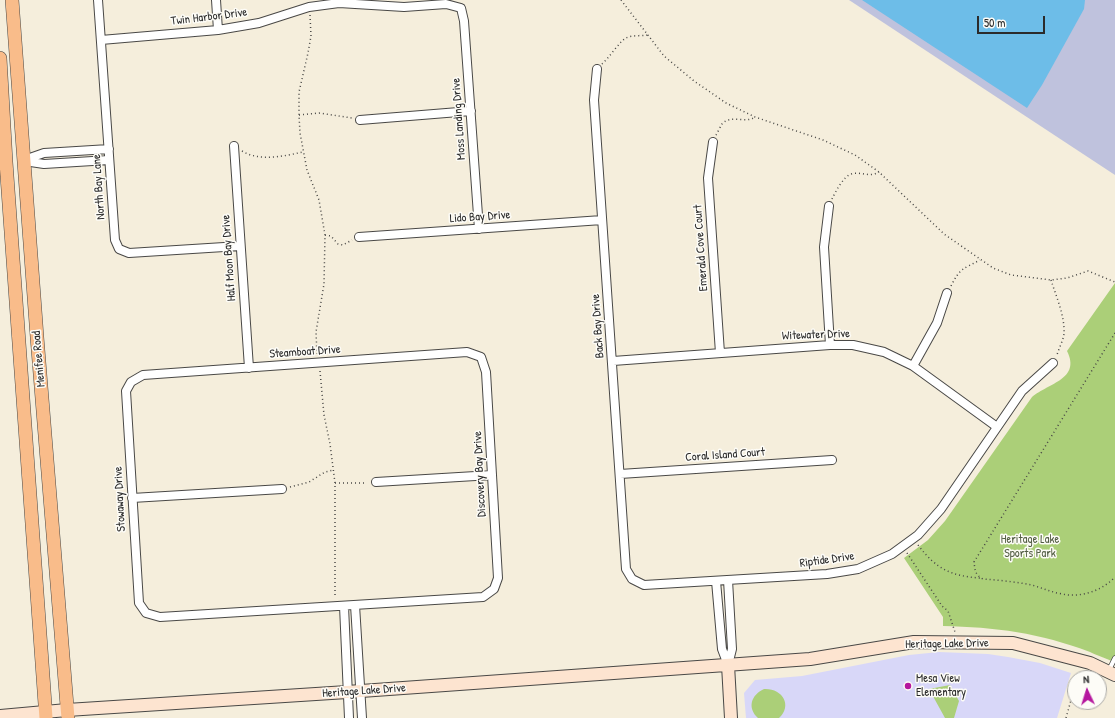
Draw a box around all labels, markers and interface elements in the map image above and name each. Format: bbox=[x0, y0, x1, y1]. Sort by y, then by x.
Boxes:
street label: Twin Harbor Drive bbox=[170, 5, 248, 29]
scale bar bbox=[979, 8, 1047, 34]
text: 50 m bbox=[984, 14, 1005, 31]
street label: Moss Landing Drive bbox=[449, 78, 469, 160]
street label: North Bay Lane bbox=[90, 154, 108, 220]
street label: Emerald Cove Court bbox=[691, 204, 711, 292]
street label: Lido Bay Drive bbox=[449, 208, 511, 226]
street label: Half Moon Bay Drive bbox=[219, 214, 239, 302]
street label: Back Bay Drive bbox=[589, 293, 607, 359]
street label: Witewater Drive bbox=[782, 327, 850, 343]
street label: Menifee Road bbox=[29, 330, 49, 388]
street label: Steamboat Drive bbox=[269, 342, 341, 362]
street label: Discovery Bay Drive bbox=[471, 431, 489, 517]
street label: Coral Island Court bbox=[685, 445, 765, 465]
street label: Stowaway Drive bbox=[111, 466, 129, 532]
park label: Heritage Lake Sports Park bbox=[1001, 533, 1059, 561]
street label: Riptide Drive bbox=[799, 549, 855, 571]
street label: Heritage Lake Drive bbox=[905, 636, 989, 652]
north arrow bbox=[1067, 670, 1107, 710]
place label: Mesa View Elementary bbox=[916, 672, 966, 700]
text: N bbox=[1083, 672, 1090, 686]
street label: Heritage Lake Drive bbox=[322, 681, 406, 701]
marker: Mesa View Elementary bbox=[903, 681, 913, 691]

